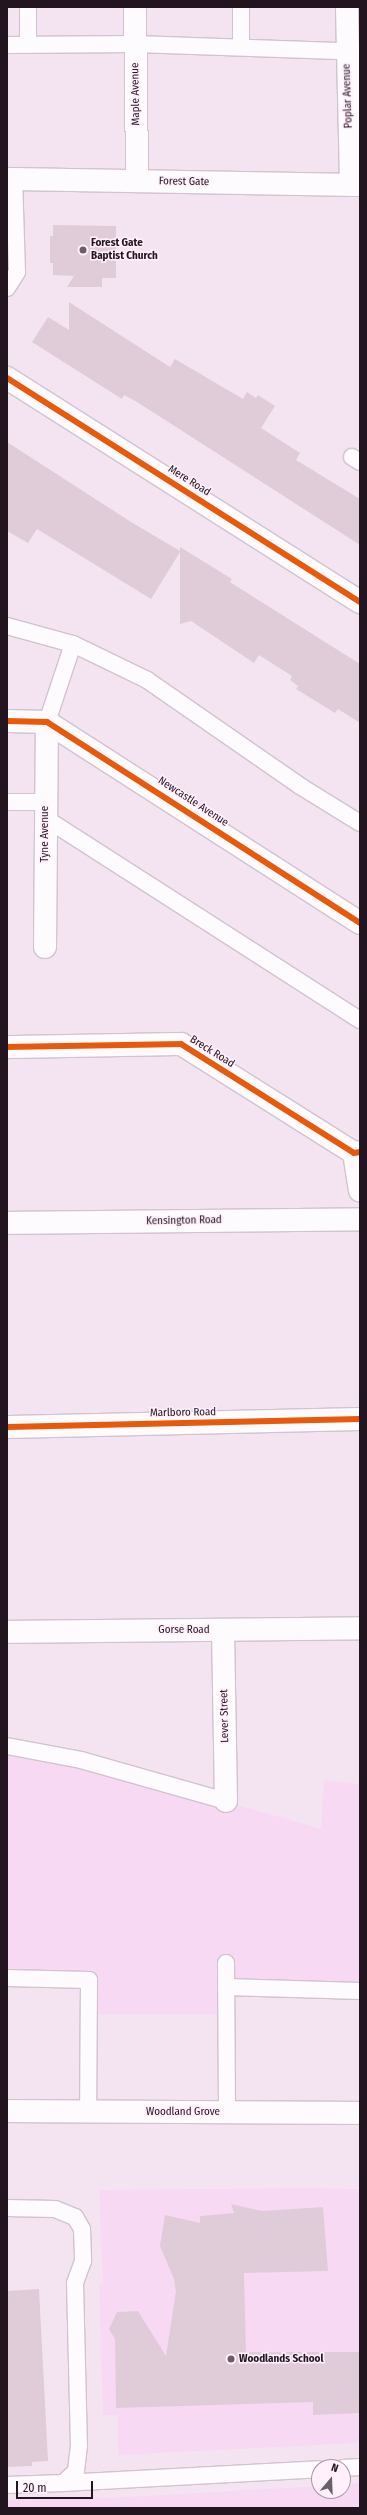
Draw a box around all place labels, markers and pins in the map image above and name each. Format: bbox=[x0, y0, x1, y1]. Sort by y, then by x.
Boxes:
place label: Forest Gate Baptist Church bbox=[91, 237, 158, 263]
marker: Forest Gate Baptist Church bbox=[78, 245, 88, 255]
place label: Woodlands School bbox=[239, 2352, 323, 2366]
marker: Woodlands School bbox=[226, 2354, 236, 2364]

